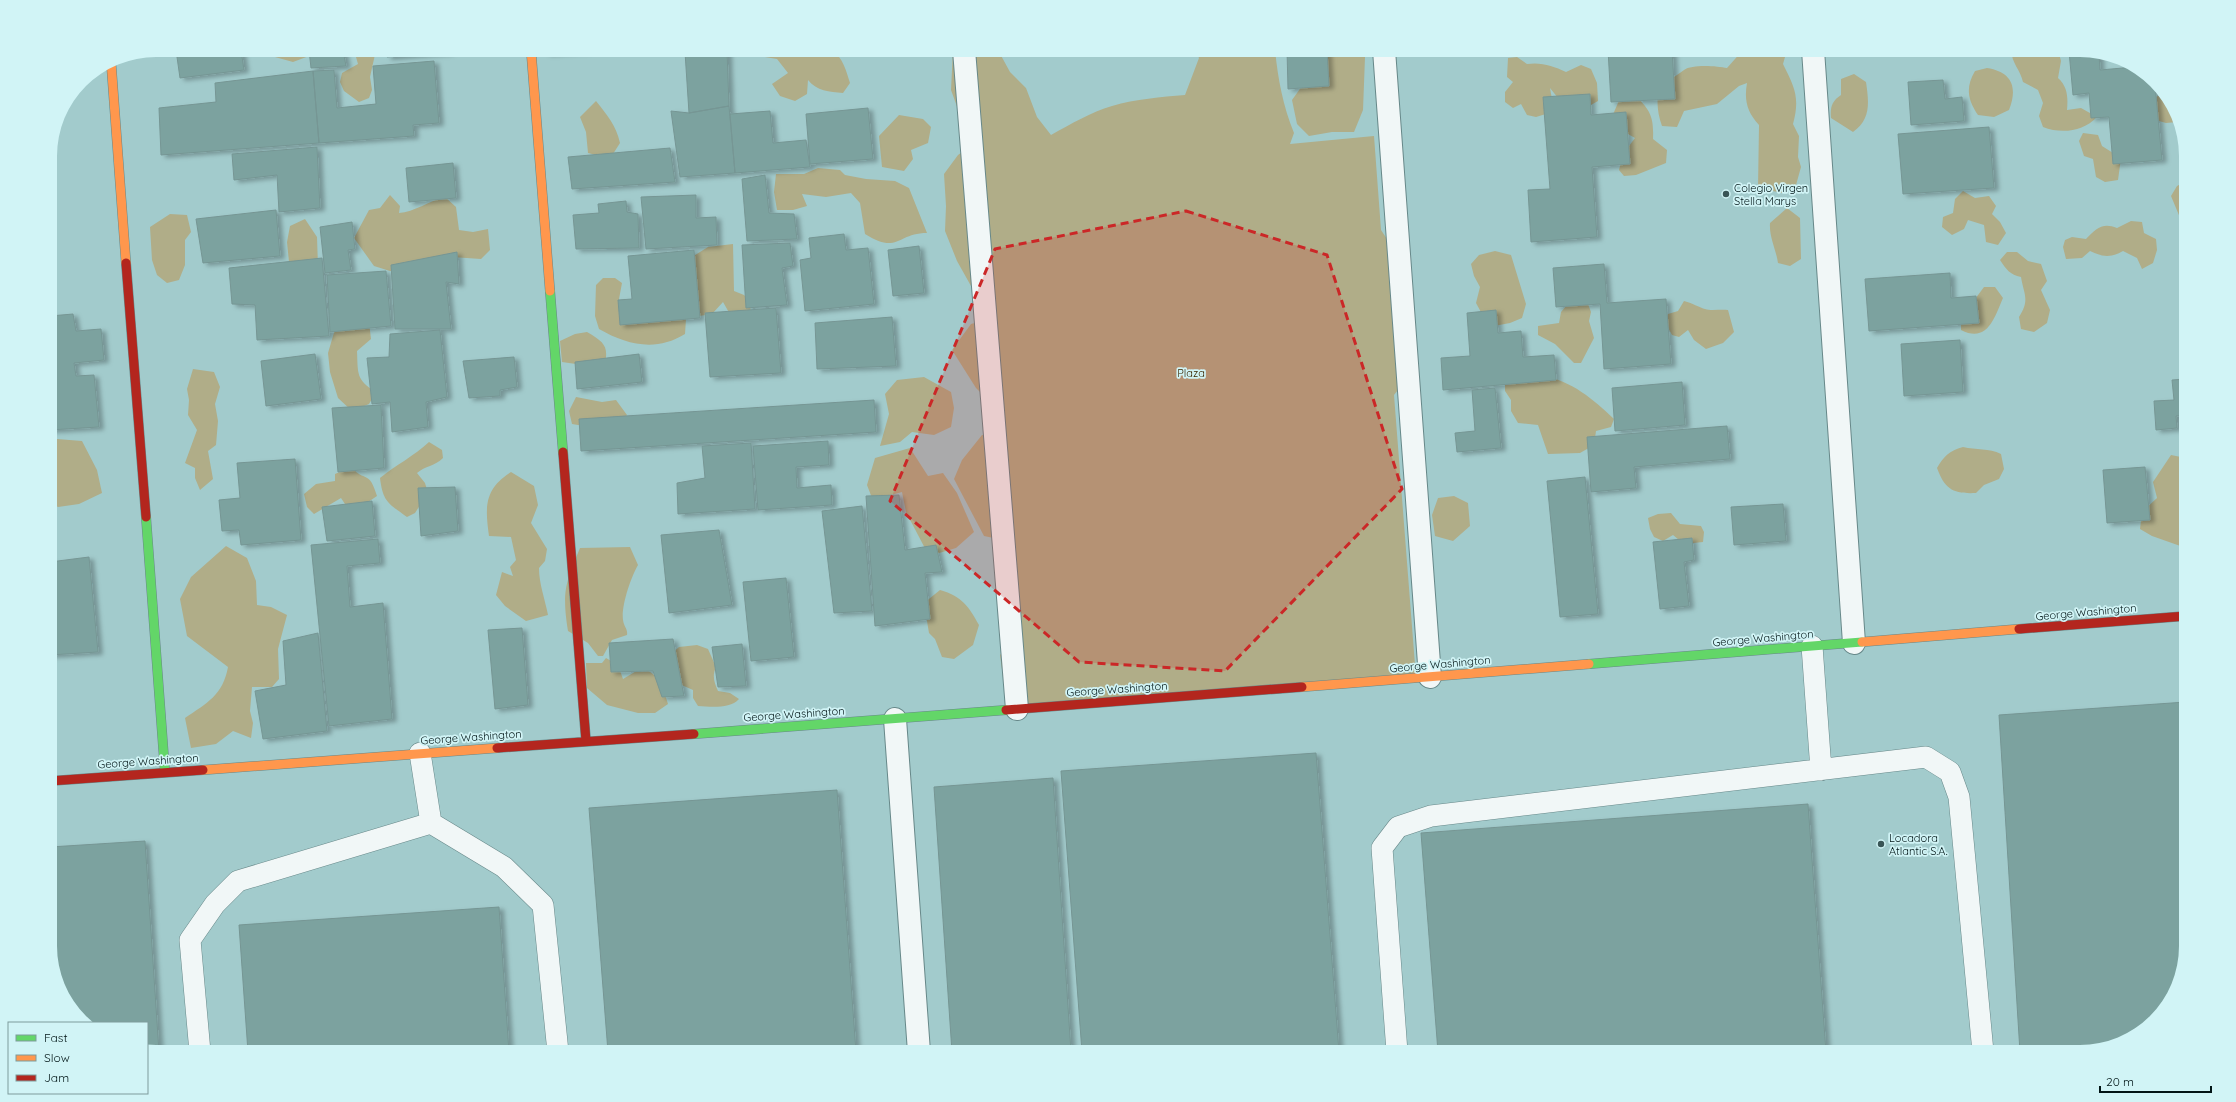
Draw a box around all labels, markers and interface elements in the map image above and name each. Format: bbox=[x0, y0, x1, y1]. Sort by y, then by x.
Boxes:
place label: Colegio Virgen Stella Marys bbox=[1734, 181, 1808, 208]
marker: Colegio Virgen Stella Marys bbox=[1721, 189, 1731, 199]
park label: Plaza bbox=[1177, 366, 1205, 380]
street label: George Washington bbox=[2035, 601, 2137, 623]
street label: George Washington bbox=[1712, 627, 1814, 649]
street label: George Washington bbox=[1389, 653, 1491, 675]
street label: George Washington bbox=[1066, 678, 1168, 700]
street label: George Washington bbox=[743, 703, 845, 725]
street label: George Washington bbox=[420, 726, 522, 748]
street label: George Washington bbox=[97, 750, 199, 772]
place label: Locadora Atlantic S.A. bbox=[1889, 831, 1947, 858]
marker: Locadora Atlantic S.A. bbox=[1876, 839, 1886, 849]
legend bbox=[8, 1022, 148, 1094]
text: Fast bbox=[44, 1030, 68, 1045]
text: Slow bbox=[44, 1050, 70, 1065]
scale bar bbox=[2100, 1068, 2211, 1094]
text: Jam bbox=[44, 1070, 69, 1085]
text: 20 m bbox=[2106, 1074, 2134, 1089]

